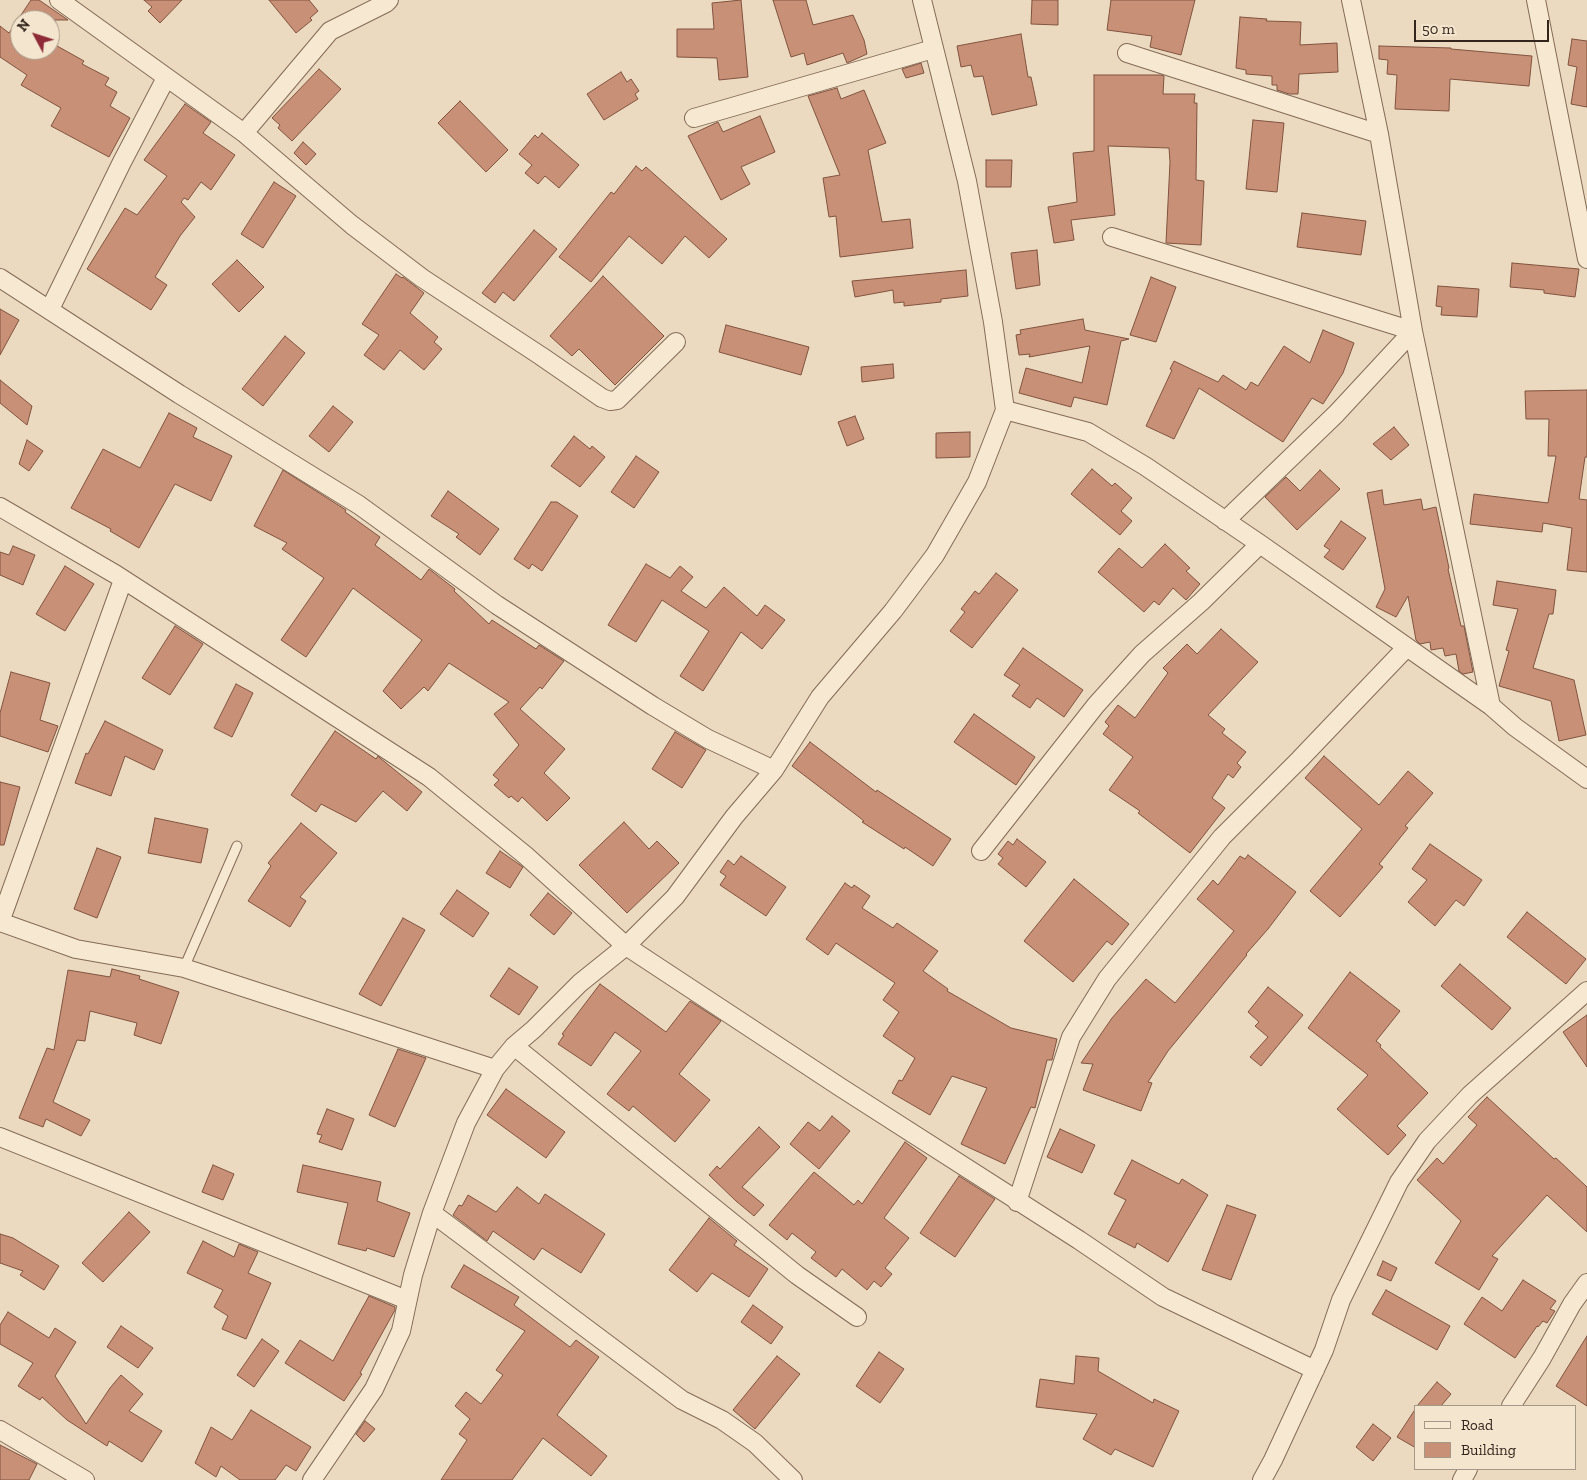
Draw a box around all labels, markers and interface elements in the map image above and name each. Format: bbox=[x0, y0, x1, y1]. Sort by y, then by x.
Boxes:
north arrow bbox=[10, 10, 60, 60]
scale bar bbox=[1417, 10, 1552, 42]
text: N bbox=[14, 16, 34, 35]
text: 50 m bbox=[1422, 20, 1455, 38]
legend bbox=[1414, 1405, 1577, 1470]
text: Road bbox=[1461, 1416, 1493, 1434]
text: Building bbox=[1461, 1441, 1516, 1459]

